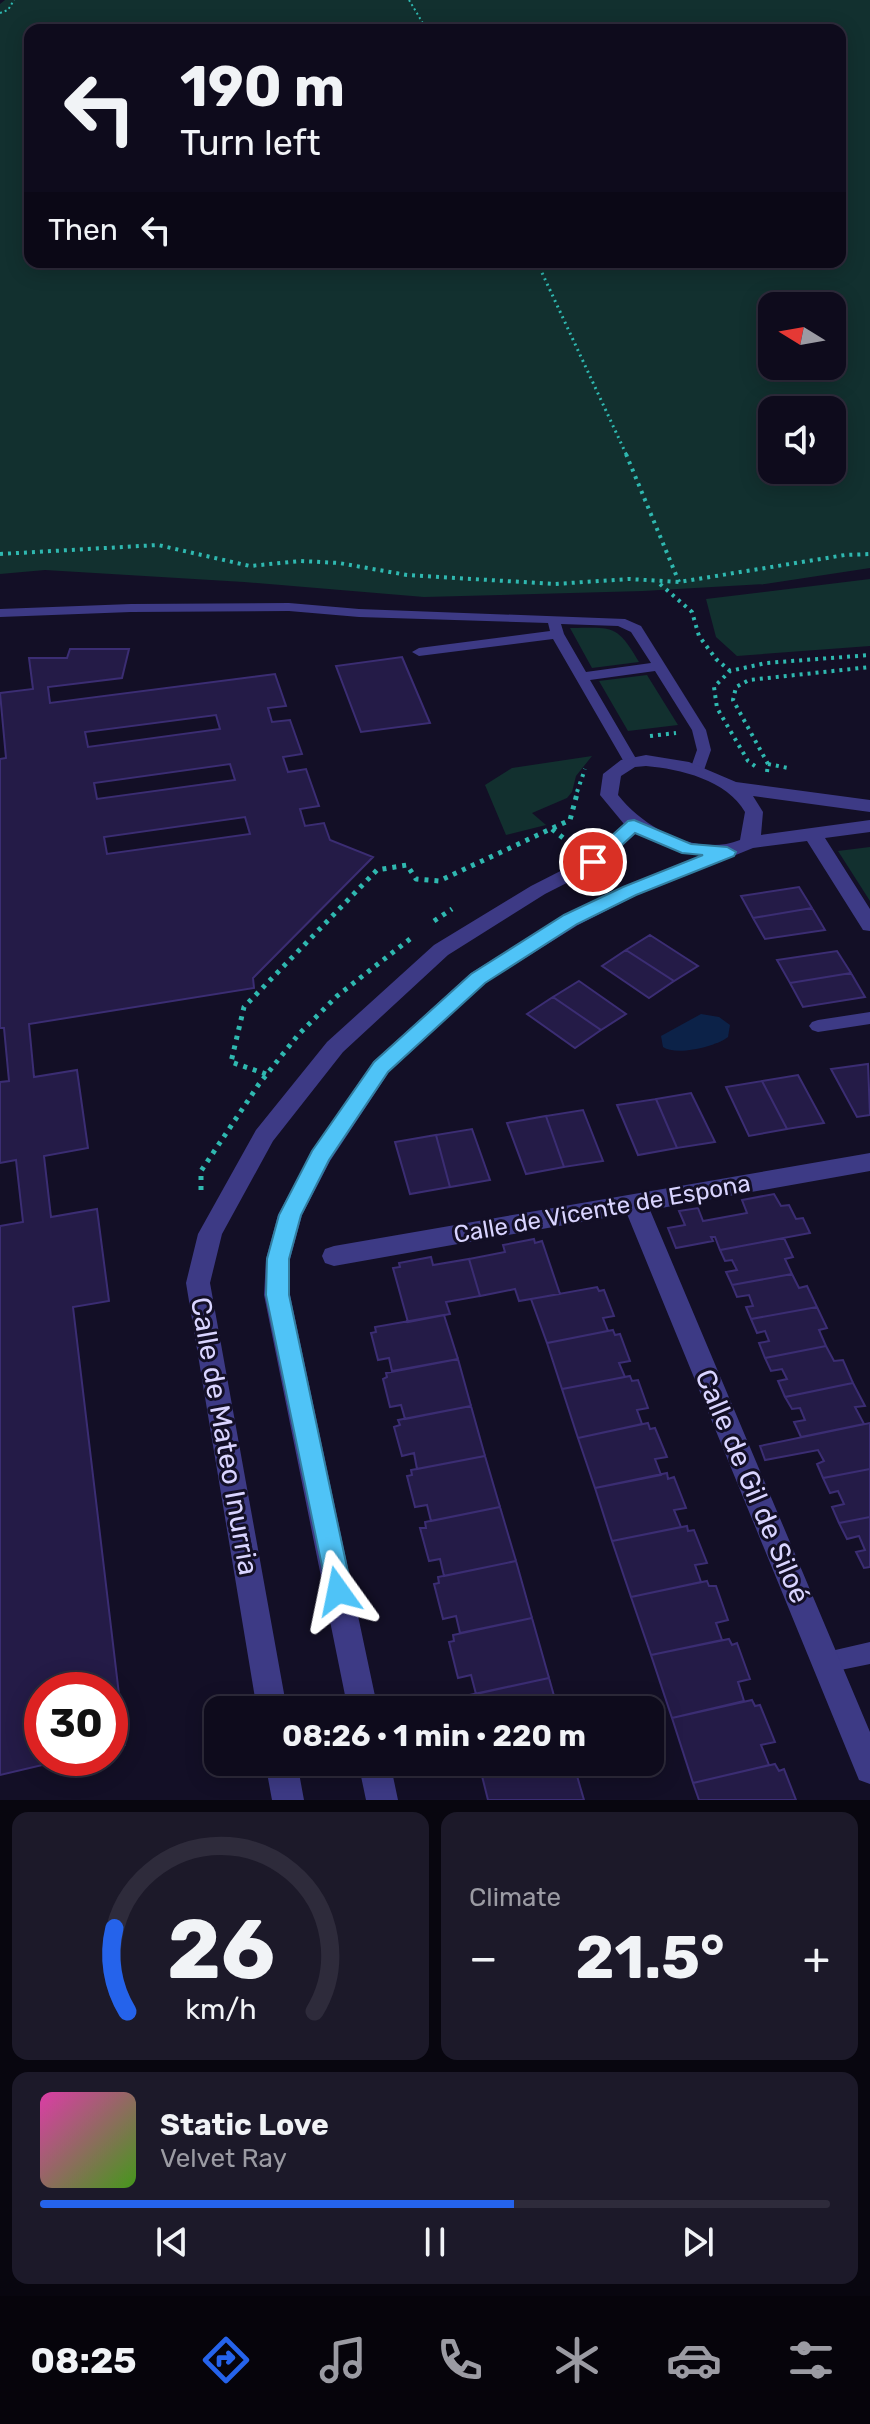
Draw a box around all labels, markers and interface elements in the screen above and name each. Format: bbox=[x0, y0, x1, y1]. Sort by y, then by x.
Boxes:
text: 190 m bbox=[180, 54, 345, 120]
icon: left bbox=[48, 56, 152, 160]
text: Turn left bbox=[180, 121, 321, 164]
icon: left bbox=[134, 208, 178, 252]
text: Then bbox=[48, 212, 118, 248]
north arrow bbox=[758, 292, 846, 380]
map controls bbox=[758, 292, 846, 484]
button: sound bbox=[758, 396, 846, 484]
pin bbox=[559, 828, 627, 896]
icon: arrive bbox=[571, 840, 615, 884]
street label: Calle de Vicente de Espona bbox=[452, 1169, 752, 1249]
street label: Calle de Mateo Inurria bbox=[184, 1295, 265, 1578]
street label: Calle de Gil de Siloé bbox=[688, 1364, 817, 1608]
position arrow bbox=[296, 1549, 380, 1633]
speed limit sign: 30 bbox=[24, 1672, 128, 1776]
text: 08:26 · 1 min · 220 m bbox=[282, 1718, 586, 1754]
text: Climate bbox=[469, 1882, 561, 1913]
text: 26 bbox=[166, 1900, 275, 1999]
text: 21.5° bbox=[575, 1922, 725, 1993]
text: − bbox=[469, 1932, 498, 1984]
text: + bbox=[803, 1932, 830, 1984]
text: km/h bbox=[185, 1992, 256, 2026]
text: Static Love bbox=[160, 2107, 329, 2143]
text: Velvet Ray bbox=[160, 2143, 287, 2174]
icon: previous bbox=[150, 2220, 194, 2264]
icon: pause bbox=[413, 2220, 457, 2264]
icon: next bbox=[676, 2220, 720, 2264]
icon: directions bbox=[198, 2332, 254, 2388]
icon: music bbox=[315, 2332, 371, 2388]
icon: phone bbox=[432, 2332, 488, 2388]
icon: climate bbox=[549, 2332, 605, 2388]
icon: car bbox=[666, 2332, 722, 2388]
icon: filters bbox=[783, 2332, 839, 2388]
text: 08:25 bbox=[31, 2339, 137, 2382]

